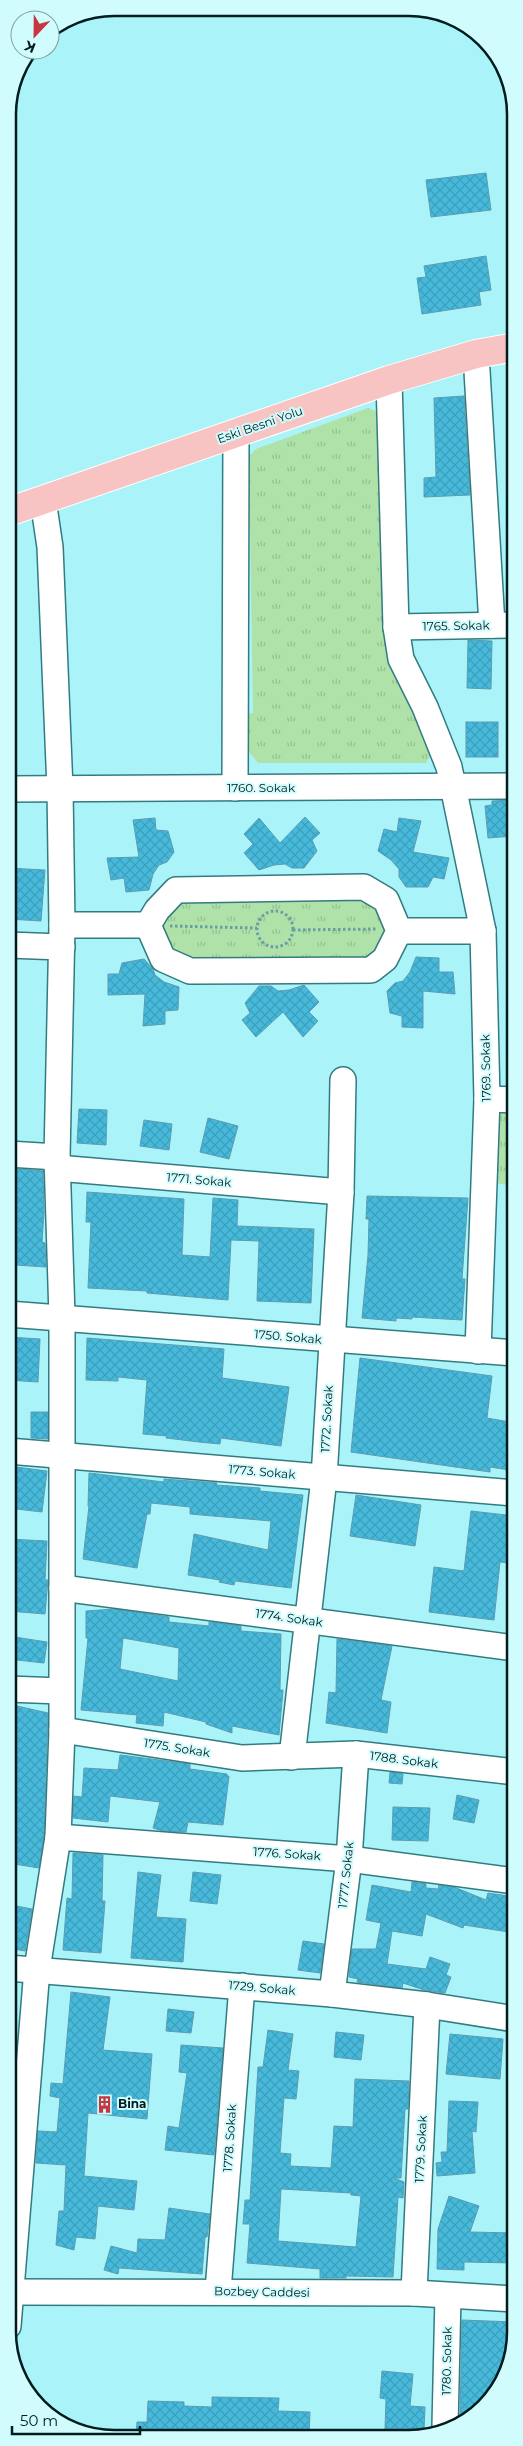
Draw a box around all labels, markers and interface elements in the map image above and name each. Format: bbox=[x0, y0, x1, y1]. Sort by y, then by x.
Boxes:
north arrow bbox=[10, 10, 60, 60]
text: K bbox=[21, 37, 38, 57]
street label: Eski Besni Yolu bbox=[215, 403, 305, 446]
street label: 1765. Sokak bbox=[422, 617, 491, 634]
street label: 1760. Sokak bbox=[227, 780, 296, 795]
street label: 1769. Sokak bbox=[477, 1033, 494, 1102]
street label: 1771. Sokak bbox=[166, 1169, 233, 1190]
street label: 1750. Sokak bbox=[254, 1326, 323, 1347]
street label: 1772. Sokak bbox=[317, 1384, 336, 1453]
street label: 1773. Sokak bbox=[228, 1461, 297, 1482]
street label: 1774. Sokak bbox=[254, 1605, 324, 1630]
street label: 1775. Sokak bbox=[143, 1735, 212, 1760]
street label: 1788. Sokak bbox=[369, 1748, 440, 1771]
street label: 1777. Sokak bbox=[335, 1840, 357, 1909]
street label: 1776. Sokak bbox=[253, 1844, 322, 1863]
street label: 1729. Sokak bbox=[228, 1977, 297, 1998]
building icon: Bina bbox=[94, 2094, 114, 2114]
place label: Bina bbox=[118, 2096, 147, 2111]
street label: 1778. Sokak bbox=[220, 2103, 239, 2172]
street label: 1779. Sokak bbox=[411, 2114, 430, 2183]
street label: Bozbey Caddesi bbox=[214, 2283, 310, 2300]
street label: 1780. Sokak bbox=[438, 2326, 455, 2395]
scale bar bbox=[12, 2404, 140, 2436]
text: 50 m bbox=[20, 2411, 58, 2430]

